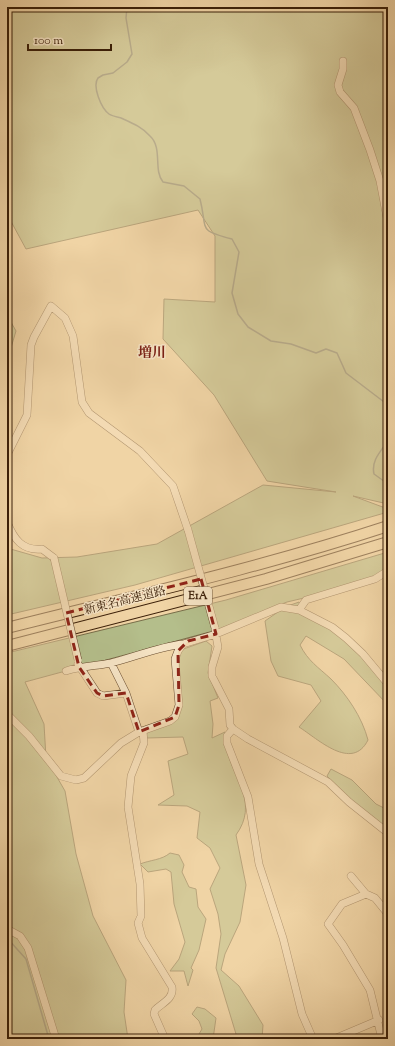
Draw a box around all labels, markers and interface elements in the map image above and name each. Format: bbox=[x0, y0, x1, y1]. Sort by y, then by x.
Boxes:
scale bar bbox=[28, 26, 111, 52]
text: 100 m bbox=[34, 32, 63, 50]
district label: 増川 bbox=[138, 344, 166, 364]
street label: 新東名高速道路 bbox=[82, 582, 168, 620]
road number: E1A bbox=[184, 587, 212, 605]

